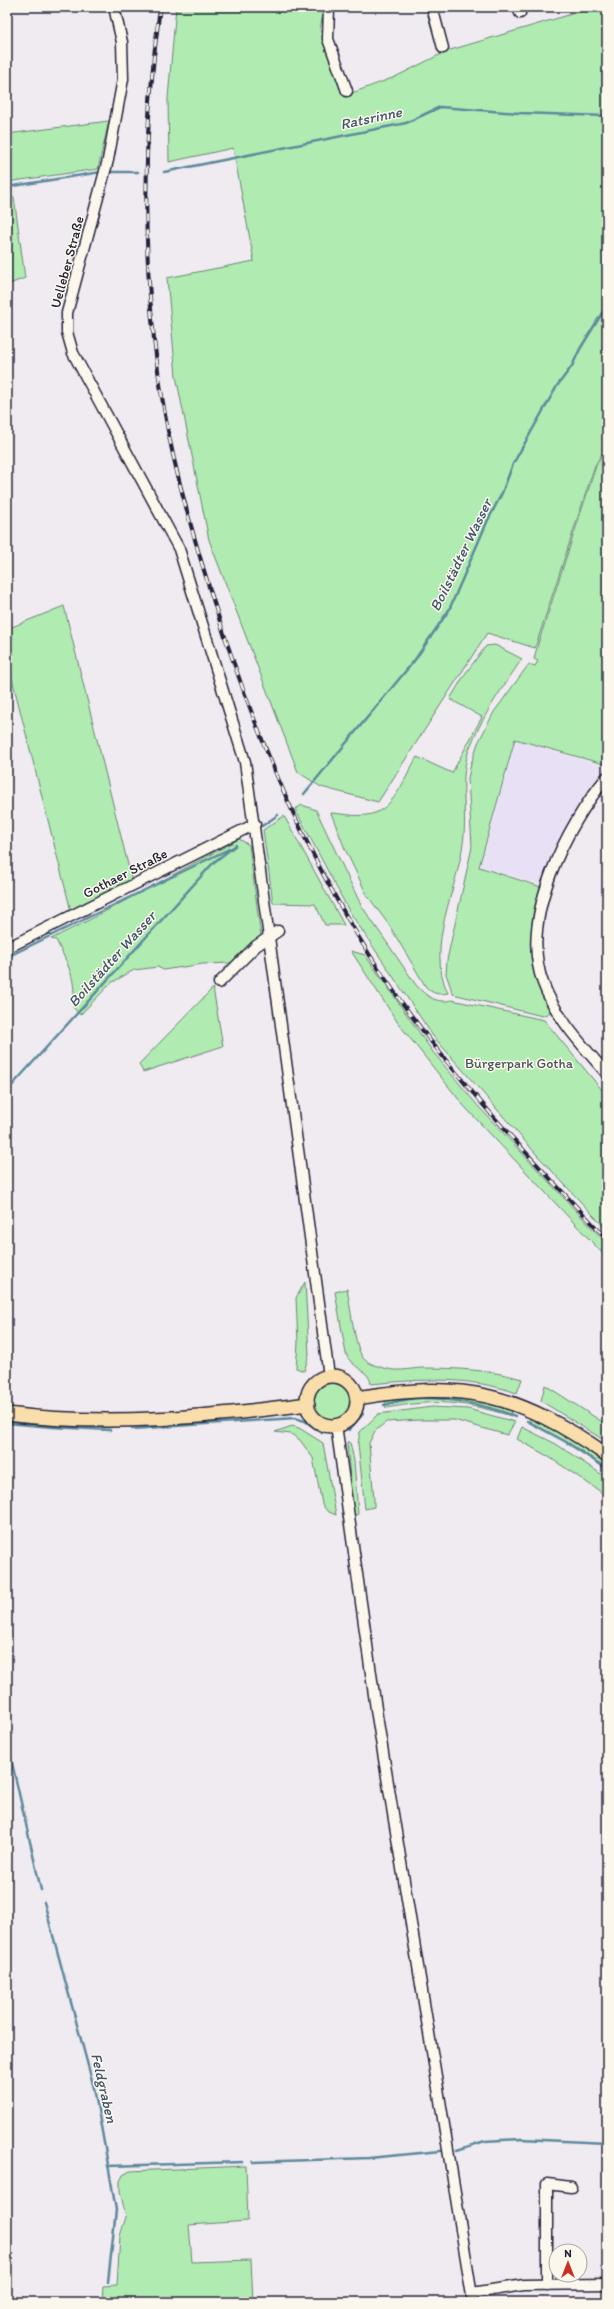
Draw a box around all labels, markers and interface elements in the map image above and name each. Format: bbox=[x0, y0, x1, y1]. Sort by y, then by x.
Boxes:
water label: Ratsrinne bbox=[339, 103, 404, 133]
street label: Uelleber Straße bbox=[47, 214, 88, 310]
water label: Boilstädter Wasser bbox=[426, 494, 497, 614]
street label: Gothaer Straße bbox=[80, 845, 171, 902]
water label: Boilstädter Wasser bbox=[64, 906, 161, 1011]
park label: Bürgerpark Gotha bbox=[465, 1055, 574, 1072]
water label: Feldgraben bbox=[87, 2051, 121, 2125]
north arrow bbox=[548, 2243, 588, 2283]
text: N bbox=[564, 2247, 572, 2260]

